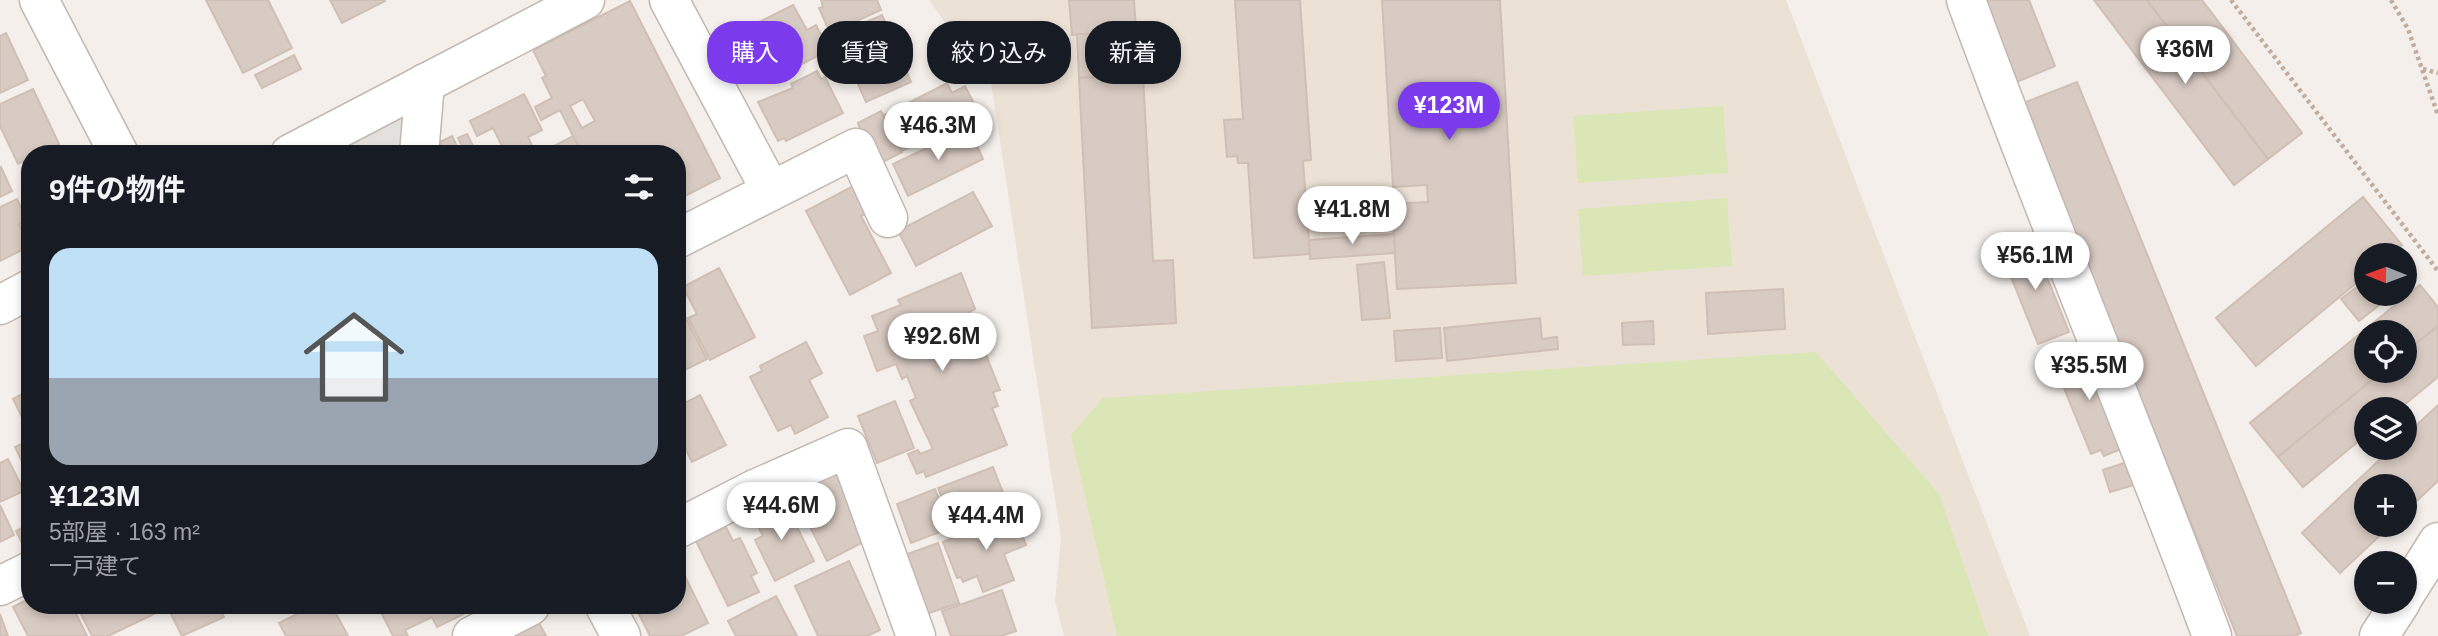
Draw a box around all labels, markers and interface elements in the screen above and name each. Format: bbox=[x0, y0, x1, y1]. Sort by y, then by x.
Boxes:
chip: 購入 bbox=[707, 21, 803, 84]
chip: 賃貸 bbox=[817, 21, 913, 84]
chip: 絞り込み bbox=[927, 21, 1071, 84]
chip: 新着 bbox=[1085, 21, 1181, 84]
pin: ¥36M bbox=[2144, 27, 2226, 86]
text: ¥36M bbox=[2156, 36, 2214, 62]
pin: ¥123M bbox=[1400, 82, 1498, 142]
text: ¥123M bbox=[1414, 92, 1484, 118]
pin: ¥46.3M bbox=[881, 102, 995, 162]
text: ¥46.3M bbox=[900, 112, 976, 138]
icon: filters bbox=[620, 168, 658, 206]
text: 9件の物件 bbox=[49, 173, 186, 206]
pin: ¥41.8M bbox=[1295, 187, 1409, 246]
text: ¥41.8M bbox=[1314, 196, 1390, 222]
pin: ¥56.1M bbox=[1978, 232, 2092, 292]
text: ¥56.1M bbox=[1997, 242, 2073, 268]
north arrow bbox=[2354, 243, 2417, 306]
map controls bbox=[2354, 243, 2417, 614]
icon: home bbox=[291, 294, 417, 420]
pin: ¥92.6M bbox=[885, 314, 999, 373]
button: locate bbox=[2354, 320, 2417, 383]
text: ¥92.6M bbox=[904, 323, 980, 349]
pin: ¥35.5M bbox=[2032, 342, 2146, 402]
text: ¥35.5M bbox=[2051, 352, 2127, 378]
button: layers bbox=[2354, 397, 2417, 460]
button: + bbox=[2354, 474, 2417, 537]
text: ¥123M bbox=[49, 479, 141, 512]
pin: ¥44.6M bbox=[724, 482, 838, 542]
text: ¥44.6M bbox=[743, 492, 819, 518]
pin: ¥44.4M bbox=[929, 492, 1043, 552]
text: ¥44.4M bbox=[948, 502, 1024, 528]
text: 5部屋 · 163 m² bbox=[49, 519, 200, 545]
button: − bbox=[2354, 551, 2417, 614]
text: 一戸建て bbox=[49, 553, 141, 579]

